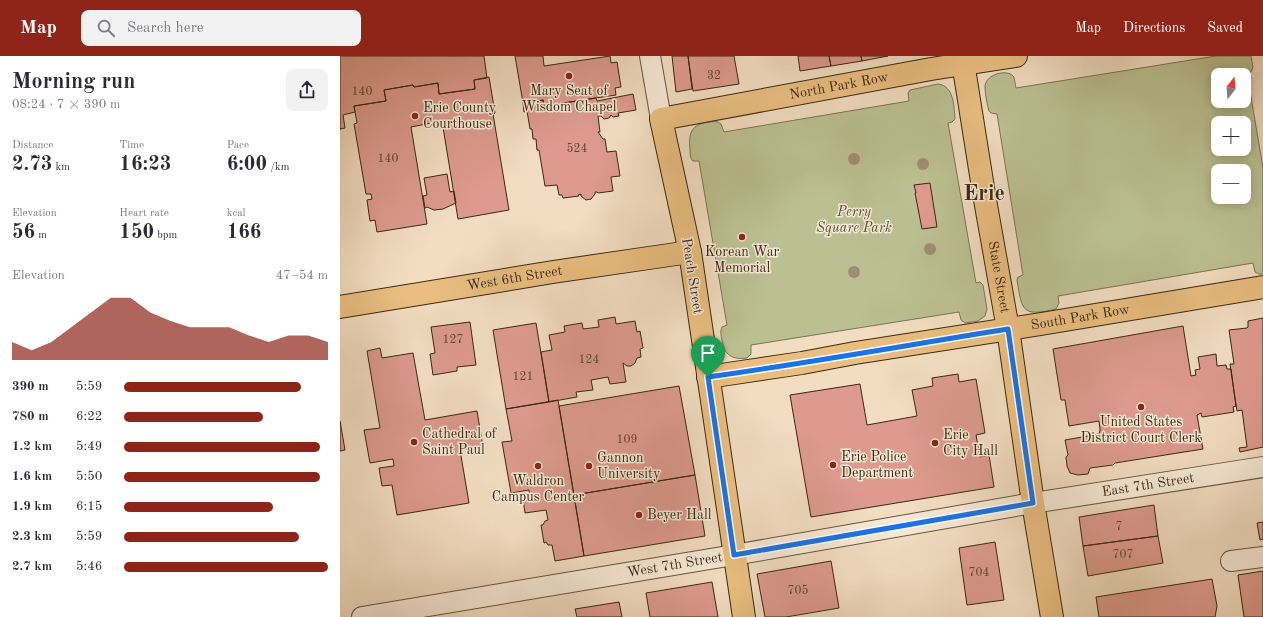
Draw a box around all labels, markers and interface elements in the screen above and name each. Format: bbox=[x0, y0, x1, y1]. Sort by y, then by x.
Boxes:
search box bbox=[81, 10, 361, 46]
icon: search bbox=[95, 17, 117, 39]
text: Map bbox=[20, 19, 57, 38]
text: Search here bbox=[127, 21, 204, 36]
text: Map bbox=[1075, 21, 1101, 35]
text: Directions bbox=[1123, 21, 1185, 35]
text: Saved bbox=[1207, 21, 1243, 35]
north arrow bbox=[1211, 68, 1251, 108]
map controls bbox=[1211, 68, 1251, 204]
button: share bbox=[286, 69, 328, 111]
house number: 32 bbox=[707, 70, 721, 82]
street label: North Park Row bbox=[788, 70, 890, 102]
text: Morning run bbox=[12, 71, 135, 93]
marker: Mary Seat of Wisdom Chapel bbox=[564, 71, 574, 81]
place label: Mary Seat of Wisdom Chapel bbox=[522, 84, 617, 114]
house number: 140 bbox=[352, 86, 372, 98]
text: 08:24 · 7 × 390 m bbox=[12, 98, 120, 111]
place label: Erie County Courthouse bbox=[423, 101, 497, 131]
marker: Erie County Courthouse bbox=[410, 111, 420, 121]
button: + bbox=[1211, 116, 1251, 156]
text: Distance bbox=[12, 140, 53, 151]
text: Time bbox=[119, 140, 144, 151]
text: Pace bbox=[227, 140, 249, 151]
house number: 524 bbox=[567, 142, 587, 155]
house number: 140 bbox=[378, 153, 398, 165]
text: 2.73 bbox=[12, 155, 52, 175]
text: 16:23 bbox=[119, 155, 171, 175]
text: 6:00 bbox=[227, 155, 267, 175]
text: km bbox=[52, 162, 70, 173]
text: /km bbox=[267, 162, 290, 173]
button: − bbox=[1211, 164, 1251, 204]
district label: Erie bbox=[963, 183, 1005, 205]
park label: Perry Square Park bbox=[816, 205, 892, 236]
text: Elevation bbox=[12, 208, 57, 219]
text: Heart rate bbox=[119, 208, 169, 219]
text: kcal bbox=[227, 208, 246, 219]
text: 56 bbox=[12, 223, 35, 243]
text: 150 bbox=[119, 223, 154, 243]
text: 166 bbox=[227, 223, 261, 243]
text: m bbox=[35, 230, 47, 241]
text: bpm bbox=[154, 230, 177, 241]
marker: Korean War Memorial bbox=[737, 232, 747, 242]
street label: Peach Street bbox=[679, 237, 705, 315]
street label: State Street bbox=[985, 240, 1012, 314]
place label: Korean War Memorial bbox=[705, 245, 780, 275]
street label: West 6th Street bbox=[466, 264, 563, 293]
text: Elevation bbox=[12, 269, 65, 282]
text: 47–54 m bbox=[276, 269, 328, 282]
street label: South Park Row bbox=[1030, 302, 1131, 332]
house number: 127 bbox=[443, 334, 463, 346]
pin bbox=[691, 336, 725, 377]
icon: arrive bbox=[697, 342, 719, 364]
house number: 124 bbox=[579, 354, 599, 366]
house number: 121 bbox=[513, 371, 533, 383]
text: 390 m bbox=[12, 380, 49, 393]
text: 5:59 bbox=[76, 380, 102, 393]
marker: United States District Court Clerk bbox=[1136, 402, 1146, 412]
text: 780 m bbox=[12, 410, 49, 423]
text: 6:22 bbox=[76, 410, 102, 423]
place label: United States District Court Clerk bbox=[1080, 415, 1202, 445]
place label: Cathedral of Saint Paul bbox=[422, 427, 498, 457]
place label: Erie City Hall bbox=[943, 428, 998, 458]
house number: 109 bbox=[617, 434, 637, 446]
marker: Cathedral of Saint Paul bbox=[409, 437, 419, 447]
marker: Erie City Hall bbox=[930, 438, 940, 448]
text: 1.2 km bbox=[12, 440, 52, 453]
text: 5:49 bbox=[76, 440, 102, 453]
place label: Erie Police Department bbox=[841, 450, 913, 480]
place label: Gannon University bbox=[597, 451, 661, 481]
marker: Erie Police Department bbox=[828, 460, 838, 470]
marker: Waldron Campus Center bbox=[533, 461, 543, 471]
marker: Gannon University bbox=[584, 461, 594, 471]
text: 1.6 km bbox=[12, 470, 52, 483]
text: 5:50 bbox=[76, 470, 102, 483]
street label: East 7th Street bbox=[1101, 471, 1195, 499]
place label: Waldron Campus Center bbox=[492, 474, 585, 504]
text: 1.9 km bbox=[12, 500, 52, 513]
text: 6:15 bbox=[76, 500, 102, 513]
place label: Beyer Hall bbox=[647, 508, 712, 522]
marker: Beyer Hall bbox=[634, 510, 644, 520]
house number: 7 bbox=[1116, 521, 1122, 533]
text: 2.3 km bbox=[12, 530, 52, 543]
text: 5:59 bbox=[76, 530, 102, 543]
house number: 707 bbox=[1113, 549, 1133, 561]
street label: West 7th Street bbox=[626, 550, 724, 580]
text: 2.7 km bbox=[12, 560, 52, 573]
text: 5:46 bbox=[76, 560, 102, 573]
house number: 704 bbox=[969, 567, 989, 579]
house number: 705 bbox=[788, 584, 808, 597]

